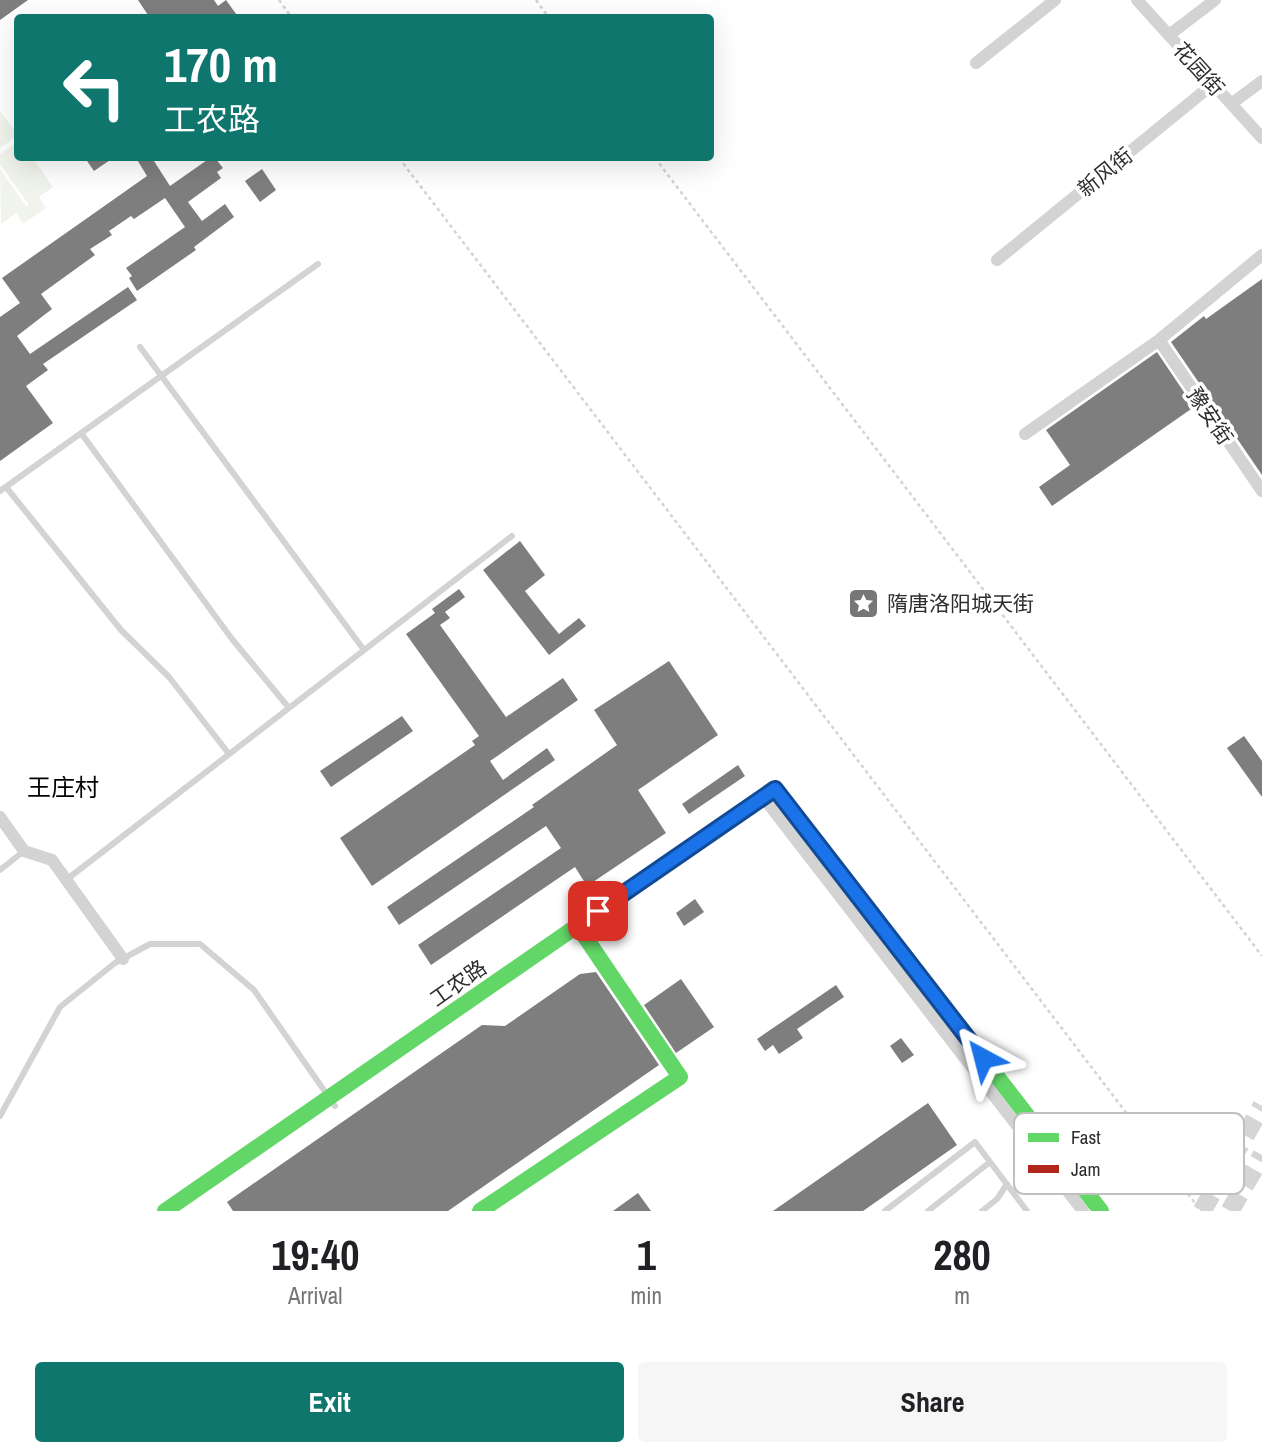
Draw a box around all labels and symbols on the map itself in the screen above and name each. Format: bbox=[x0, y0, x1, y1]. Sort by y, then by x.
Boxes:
street label: 花园街 bbox=[1167, 36, 1231, 102]
street label: 新风街 bbox=[1071, 141, 1139, 203]
street label: 豫安街 bbox=[1180, 382, 1240, 450]
place icon: 隋唐洛阳城天街 bbox=[847, 586, 881, 620]
place label: 隋唐洛阳城天街 bbox=[887, 589, 1034, 618]
district label: 王庄村 bbox=[27, 771, 99, 803]
pin bbox=[568, 881, 628, 941]
street label: 工农路 bbox=[424, 953, 492, 1013]
position arrow bbox=[946, 1021, 1020, 1095]
legend bbox=[1014, 1113, 1244, 1194]
text: Fast bbox=[1071, 1124, 1101, 1150]
text: Jam bbox=[1071, 1156, 1100, 1182]

